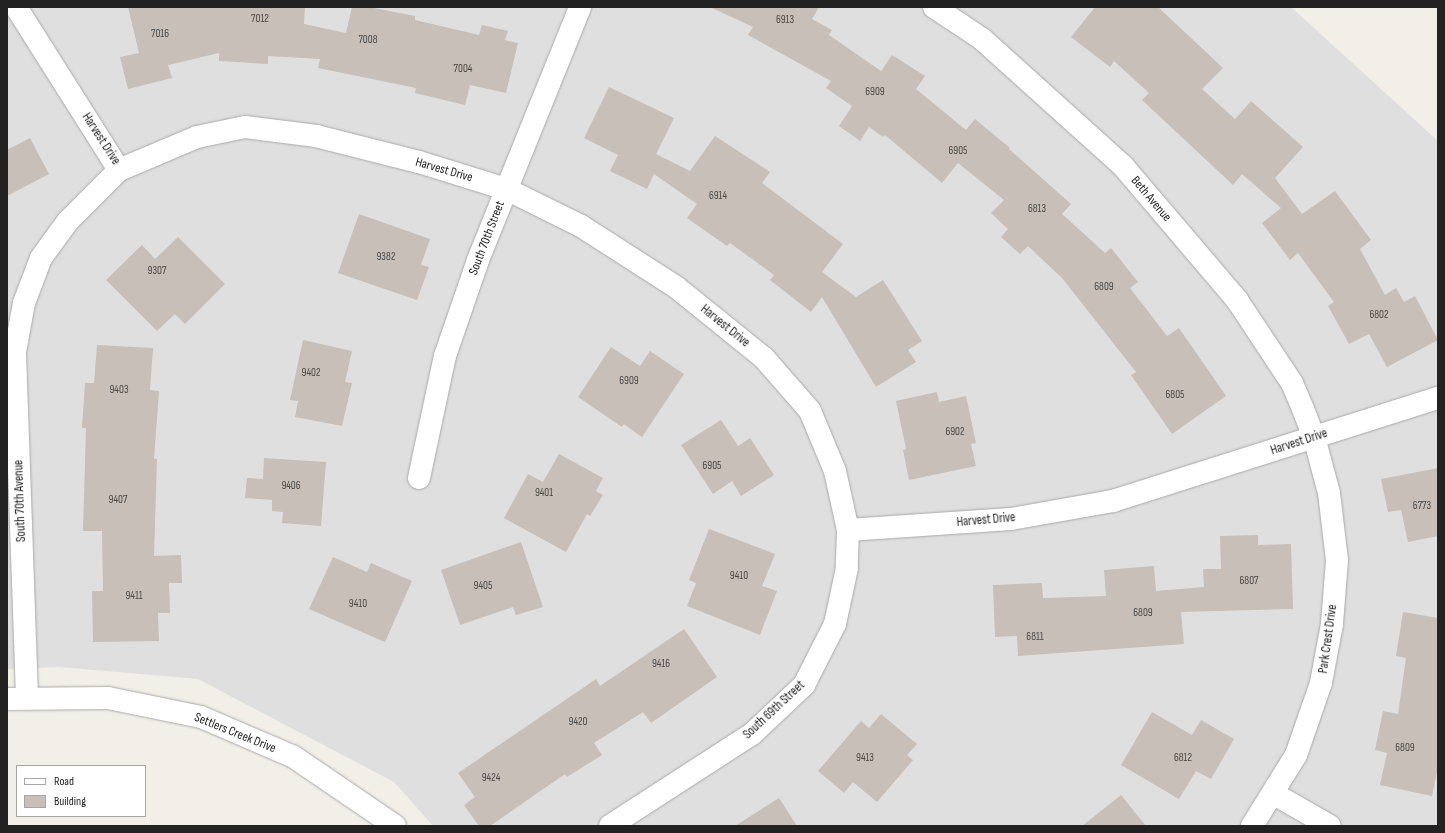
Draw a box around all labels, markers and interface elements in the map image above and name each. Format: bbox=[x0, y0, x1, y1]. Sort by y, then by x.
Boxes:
house number: 7012 bbox=[251, 12, 269, 26]
house number: 6913 bbox=[776, 13, 794, 27]
house number: 7016 bbox=[151, 27, 169, 41]
house number: 7008 bbox=[359, 33, 377, 47]
house number: 7004 bbox=[454, 62, 472, 76]
house number: 6909 bbox=[865, 85, 885, 99]
street label: Harvest Drive bbox=[78, 110, 124, 168]
house number: 6905 bbox=[949, 144, 967, 158]
street label: Harvest Drive bbox=[413, 154, 475, 186]
street label: Beth Avenue bbox=[1128, 173, 1174, 225]
house number: 6914 bbox=[709, 189, 727, 203]
street label: South 70th Street bbox=[466, 199, 508, 277]
house number: 6813 bbox=[1028, 202, 1046, 216]
house number: 9382 bbox=[377, 250, 395, 264]
house number: 9307 bbox=[148, 264, 166, 278]
house number: 6809 bbox=[1094, 280, 1114, 294]
street label: Harvest Drive bbox=[697, 301, 753, 351]
house number: 6802 bbox=[1369, 308, 1389, 322]
house number: 9402 bbox=[302, 366, 320, 380]
house number: 6909 bbox=[619, 374, 639, 388]
house number: 9403 bbox=[110, 383, 128, 397]
house number: 6805 bbox=[1166, 388, 1184, 402]
house number: 6902 bbox=[945, 425, 965, 439]
street label: Harvest Drive bbox=[1269, 425, 1329, 459]
house number: 6905 bbox=[703, 459, 721, 473]
street label: South 70th Avenue bbox=[11, 460, 29, 542]
house number: 9406 bbox=[281, 479, 301, 493]
house number: 9401 bbox=[535, 486, 553, 500]
house number: 9407 bbox=[109, 493, 127, 507]
house number: 6773 bbox=[1413, 499, 1431, 513]
street label: Harvest Drive bbox=[956, 510, 1016, 530]
house number: 9410 bbox=[730, 569, 748, 583]
house number: 6807 bbox=[1240, 574, 1258, 588]
house number: 9405 bbox=[474, 579, 492, 593]
house number: 9411 bbox=[125, 589, 143, 603]
house number: 9410 bbox=[349, 597, 367, 611]
street label: Park Crest Drive bbox=[1315, 604, 1341, 674]
house number: 6809 bbox=[1133, 606, 1153, 620]
house number: 6811 bbox=[1026, 630, 1044, 644]
house number: 9416 bbox=[652, 657, 670, 671]
street label: South 69th Street bbox=[740, 678, 808, 742]
street label: Settlers Creek Drive bbox=[192, 710, 278, 756]
house number: 9420 bbox=[569, 715, 587, 729]
house number: 6809 bbox=[1395, 741, 1415, 755]
house number: 9413 bbox=[856, 751, 874, 765]
house number: 6812 bbox=[1174, 751, 1192, 765]
legend bbox=[16, 765, 146, 817]
house number: 9424 bbox=[482, 771, 500, 785]
text: Road bbox=[54, 774, 74, 789]
text: Building bbox=[54, 794, 86, 809]

